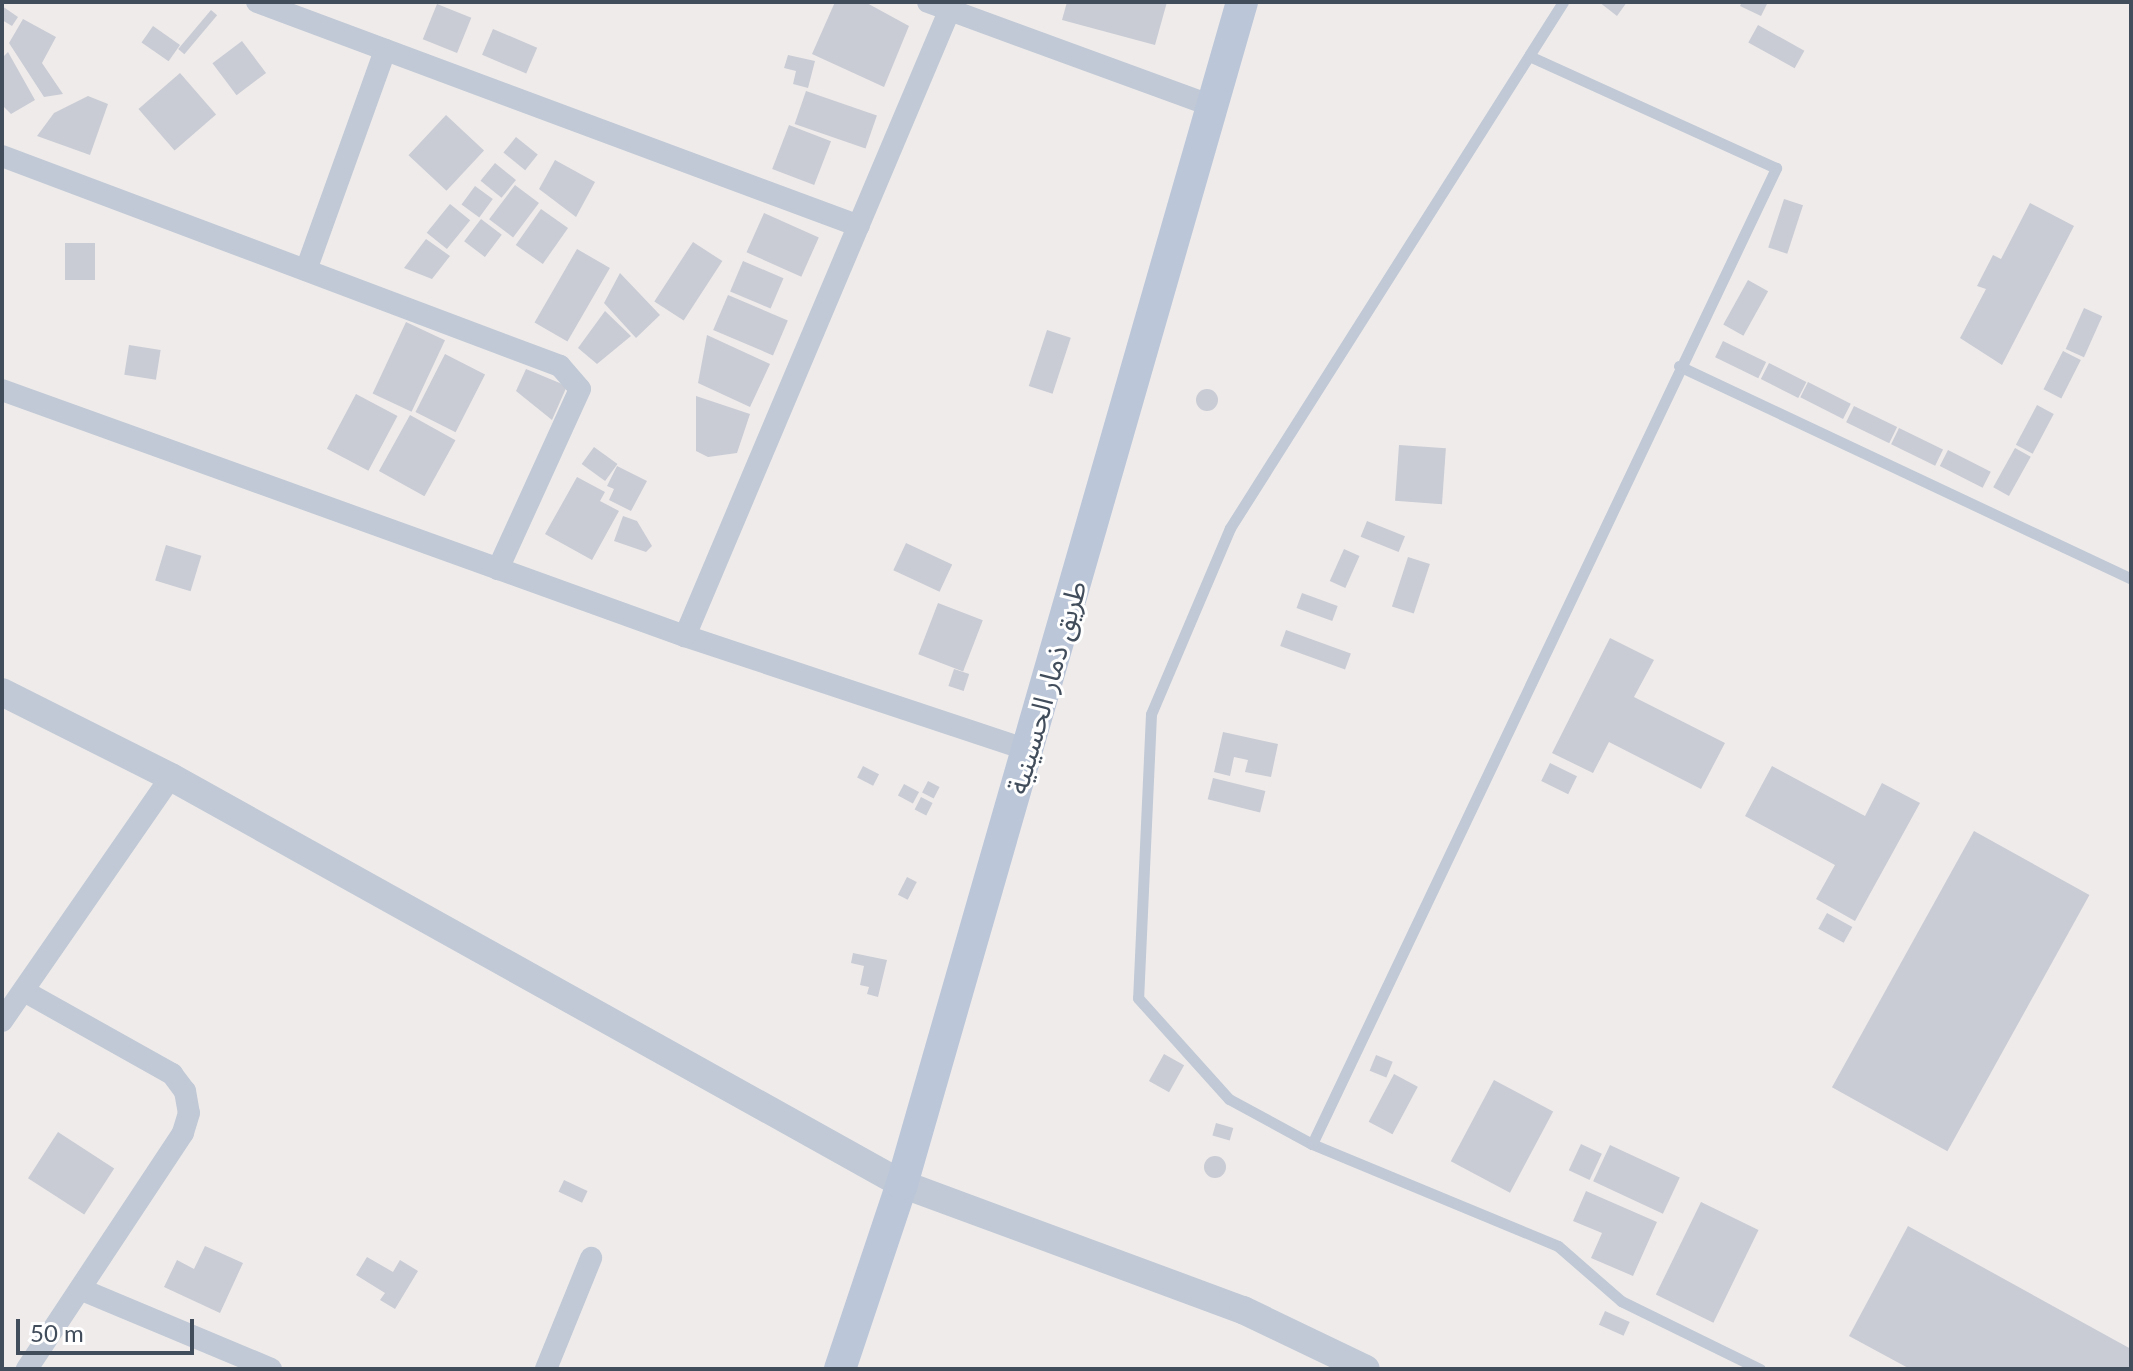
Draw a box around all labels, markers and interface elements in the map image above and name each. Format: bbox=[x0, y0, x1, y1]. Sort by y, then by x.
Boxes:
street label: طريق ذمار الحسينية bbox=[999, 576, 1093, 798]
scale bar bbox=[20, 1303, 198, 1353]
text: 50 m bbox=[30, 1318, 84, 1347]

